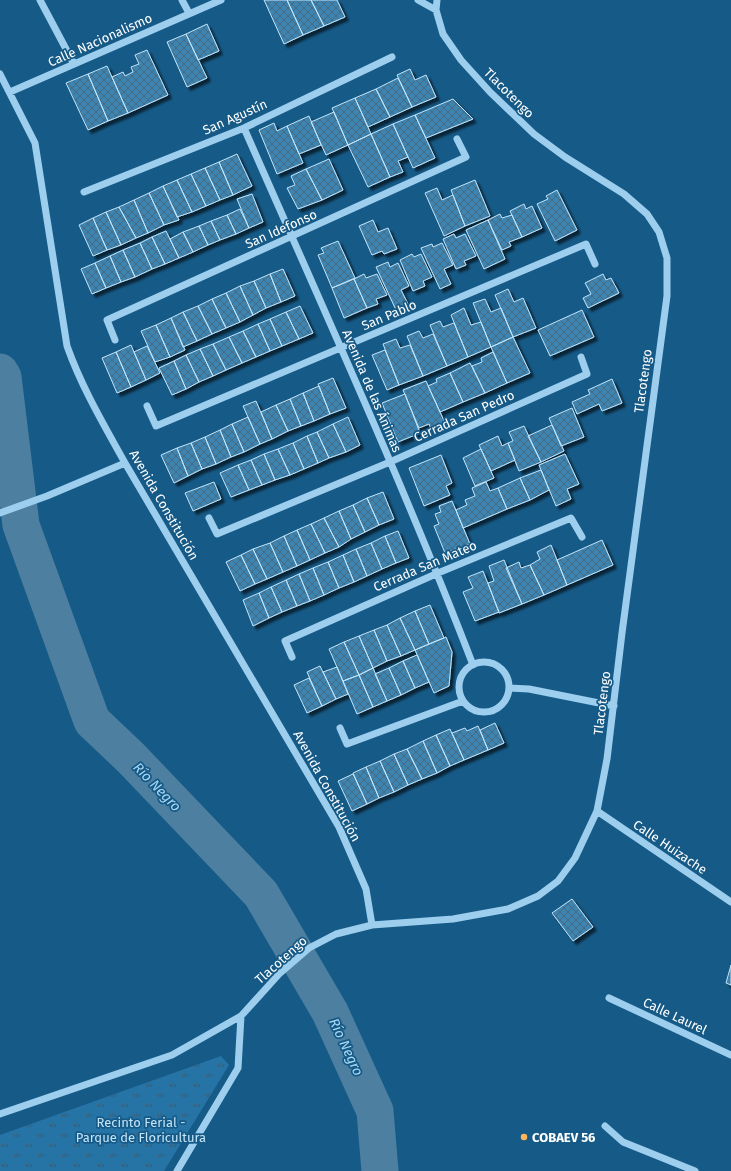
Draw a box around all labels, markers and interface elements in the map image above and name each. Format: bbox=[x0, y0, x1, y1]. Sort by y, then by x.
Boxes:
street label: Calle Nacionalismo bbox=[46, 10, 154, 70]
street label: Tlacotengo bbox=[481, 65, 537, 121]
street label: San Agustín bbox=[200, 96, 270, 138]
street label: San Idefonso bbox=[243, 206, 319, 252]
street label: San Pablo bbox=[359, 297, 419, 333]
street label: Avenida de las Ánimas bbox=[339, 327, 405, 455]
street label: Tlacotengo bbox=[631, 348, 655, 414]
street label: Cerrada San Pedro bbox=[411, 387, 517, 445]
street label: Avenida Constitución bbox=[126, 447, 202, 563]
street label: Cerrada San Mateo bbox=[371, 537, 479, 595]
street label: Tlacotengo bbox=[591, 670, 613, 736]
street label: Avenida Constitución bbox=[290, 728, 364, 844]
water label: Río Negro bbox=[129, 759, 185, 815]
street label: Calle Huizache bbox=[630, 817, 710, 877]
street label: Tlacotengo bbox=[252, 933, 310, 987]
street label: Calle Laurel bbox=[641, 995, 709, 1037]
water label: Río Negro bbox=[325, 1015, 367, 1079]
park label: Recinto Ferial - Parque de Floricultura bbox=[76, 1115, 206, 1145]
place label: COBAEV 56 bbox=[532, 1130, 595, 1145]
marker: COBAEV 56 bbox=[519, 1132, 529, 1142]

